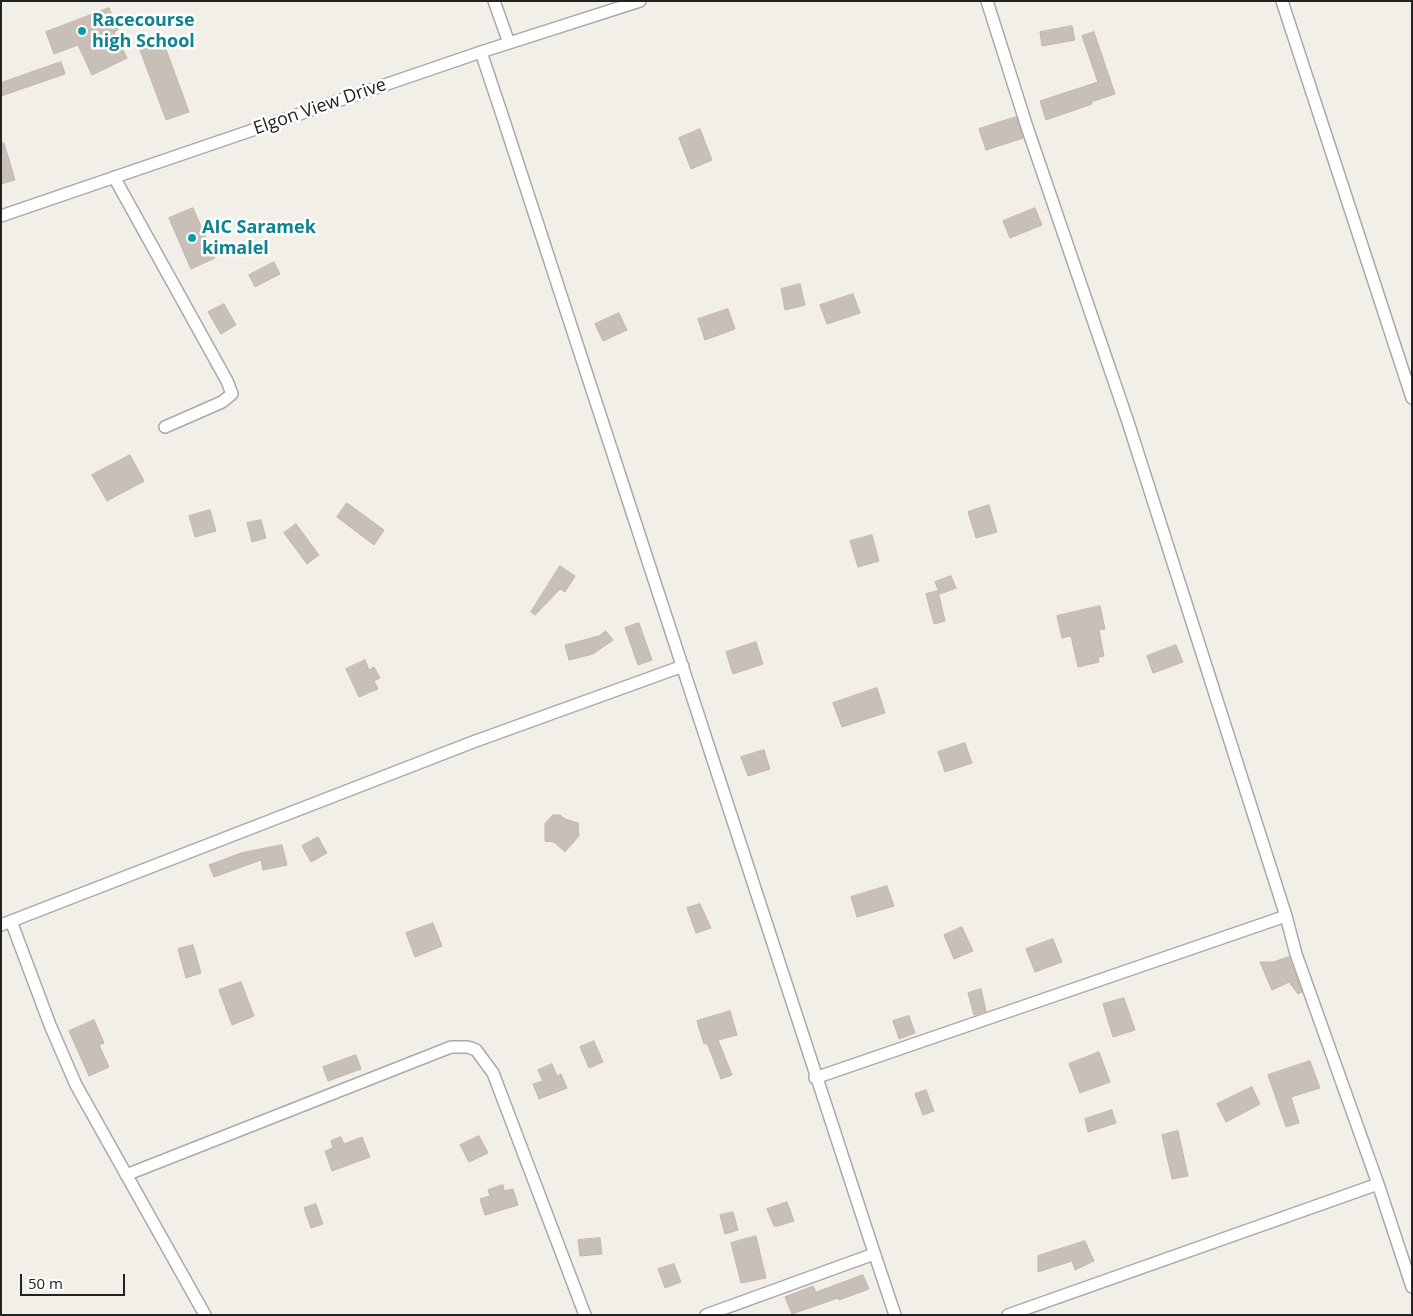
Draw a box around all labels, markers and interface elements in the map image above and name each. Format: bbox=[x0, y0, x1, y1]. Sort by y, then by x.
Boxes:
place label: Racecourse high School bbox=[92, 10, 195, 52]
marker: Racecourse high School bbox=[76, 25, 88, 37]
street label: Elgon View Drive bbox=[251, 74, 389, 140]
place label: AIC Saramek kimalel bbox=[202, 217, 316, 260]
marker: AIC Saramek kimalel bbox=[186, 232, 198, 244]
scale bar bbox=[22, 1264, 128, 1296]
text: 50 m bbox=[28, 1273, 63, 1293]

